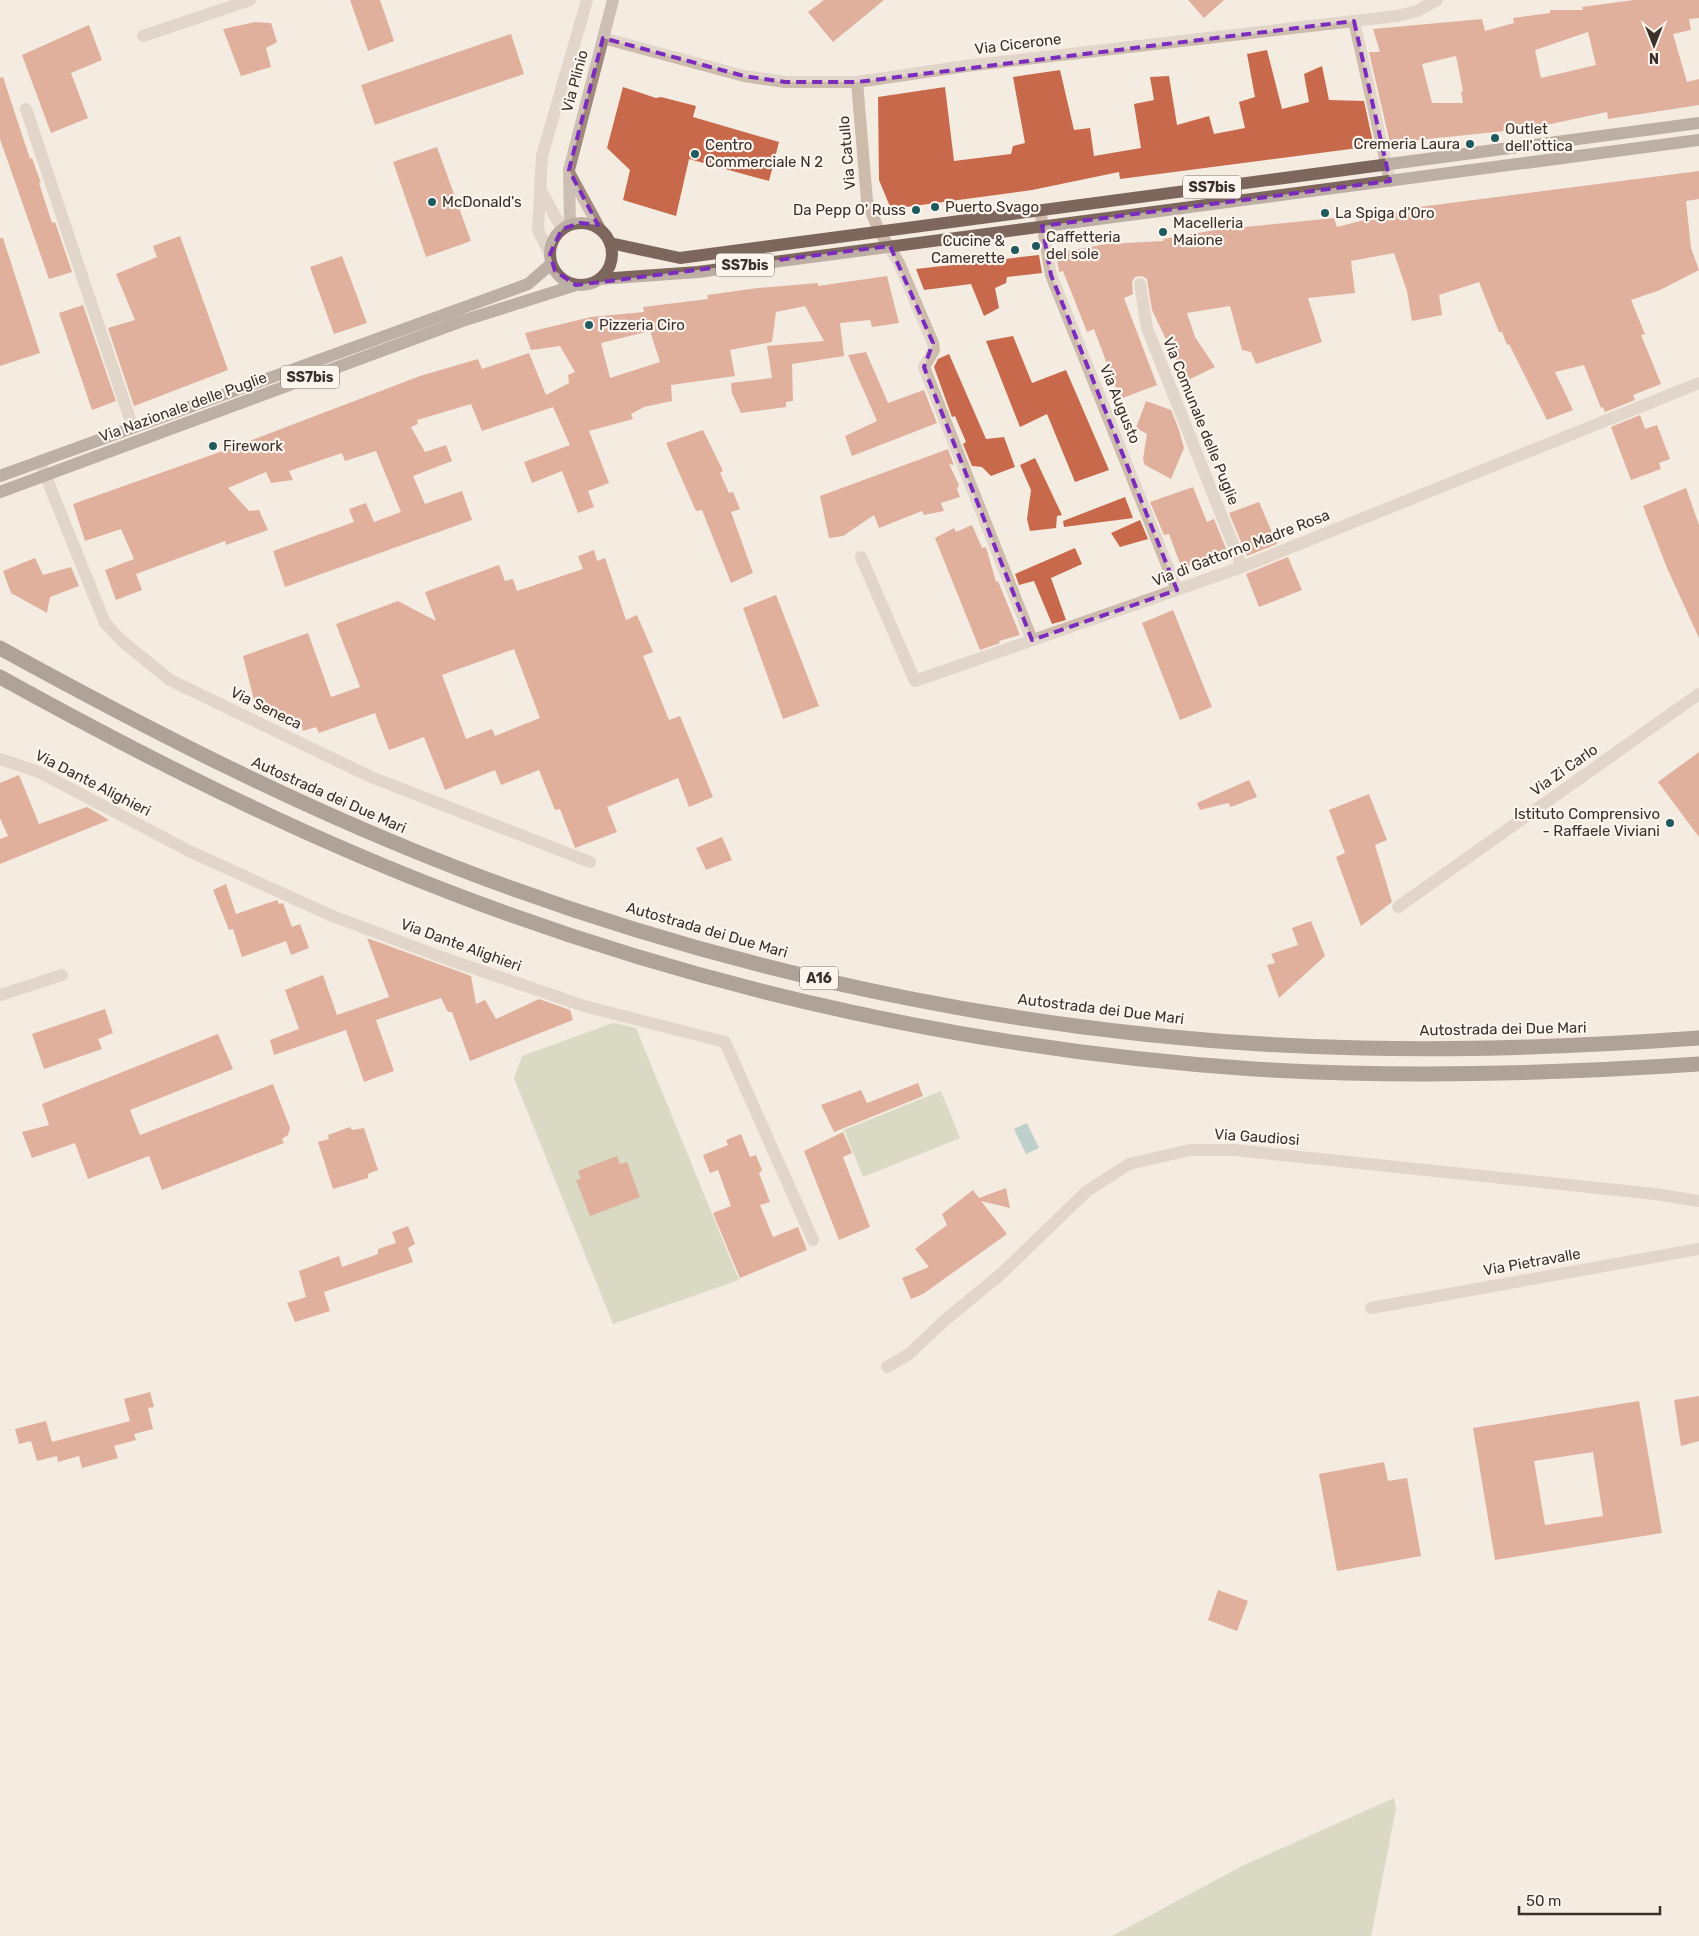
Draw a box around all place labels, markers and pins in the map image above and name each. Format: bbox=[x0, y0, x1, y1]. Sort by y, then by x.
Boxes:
place label: Outlet dell'ottica bbox=[1505, 120, 1573, 155]
marker: Outlet dell'ottica bbox=[1489, 132, 1501, 144]
place label: Cremeria Laura bbox=[1353, 135, 1460, 153]
place label: Centro Commerciale N 2 bbox=[705, 136, 823, 171]
marker: Cremeria Laura bbox=[1464, 138, 1476, 150]
marker: Centro Commerciale N 2 bbox=[689, 148, 701, 160]
place label: McDonald's bbox=[442, 193, 522, 211]
marker: McDonald's bbox=[426, 196, 438, 208]
place label: Puerto Svago bbox=[945, 198, 1039, 216]
place label: Da Pepp O' Russ bbox=[793, 201, 906, 219]
marker: Puerto Svago bbox=[929, 201, 941, 213]
marker: Da Pepp O' Russ bbox=[910, 204, 922, 216]
place label: La Spiga d'Oro bbox=[1335, 204, 1435, 222]
marker: La Spiga d'Oro bbox=[1319, 207, 1331, 219]
place label: Macelleria Maione bbox=[1173, 214, 1243, 249]
marker: Macelleria Maione bbox=[1157, 226, 1169, 238]
place label: Caffetteria del sole bbox=[1046, 228, 1121, 263]
place label: Cucine & Camerette bbox=[931, 232, 1006, 267]
marker: Caffetteria del sole bbox=[1030, 240, 1042, 252]
marker: Cucine & Camerette bbox=[1009, 244, 1021, 256]
place label: Pizzeria Ciro bbox=[599, 316, 685, 334]
marker: Pizzeria Ciro bbox=[583, 319, 595, 331]
place label: Firework bbox=[223, 437, 283, 455]
marker: Firework bbox=[207, 440, 219, 452]
place label: Istituto Comprensivo - Raffaele Viviani bbox=[1514, 805, 1660, 840]
marker: Istituto Comprensivo - Raffaele Viviani bbox=[1664, 817, 1676, 829]

